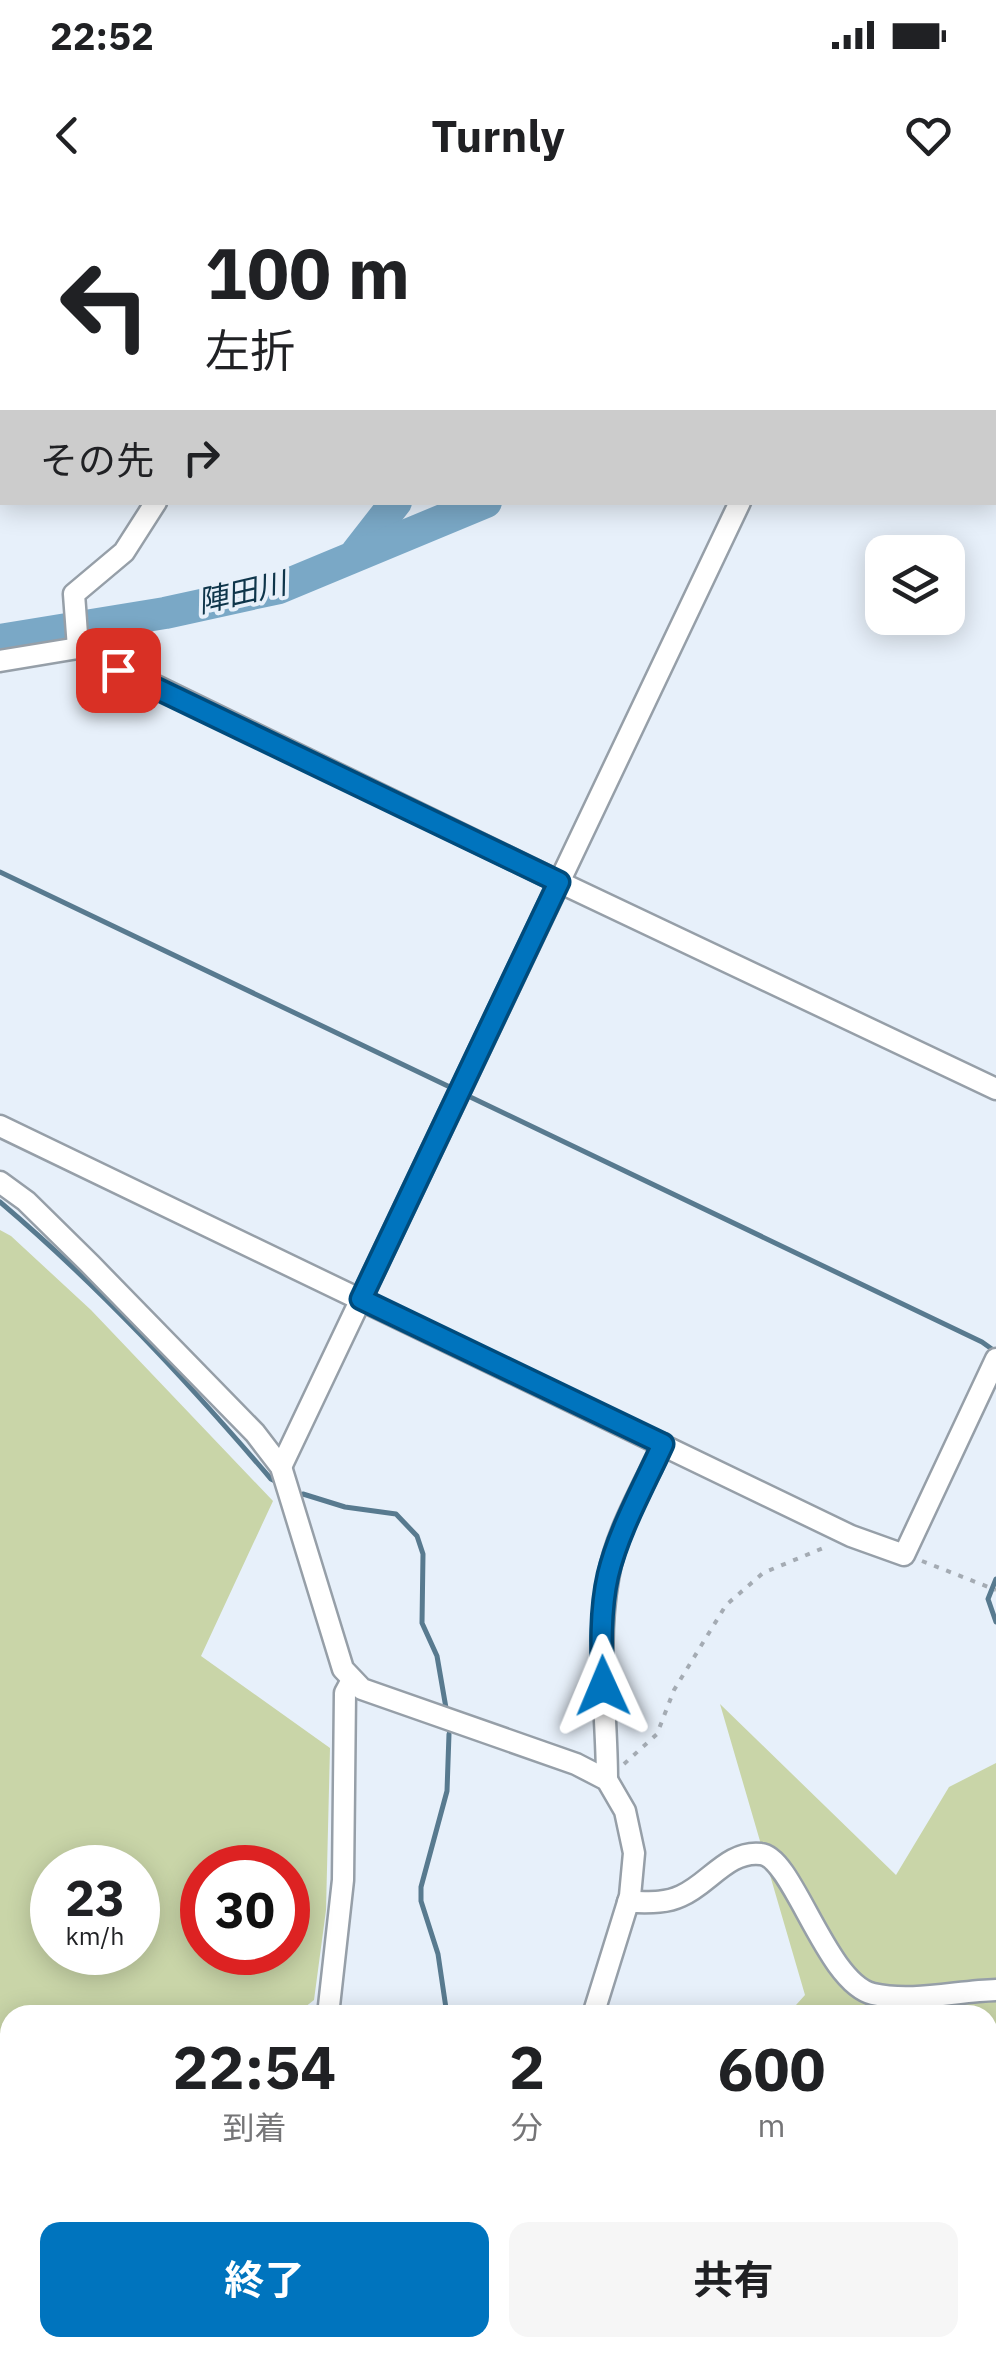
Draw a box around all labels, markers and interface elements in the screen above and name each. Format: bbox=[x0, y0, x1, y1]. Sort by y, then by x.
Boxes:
text: 22:52 bbox=[50, 11, 154, 60]
text: Turnly bbox=[431, 106, 565, 164]
icon: back bbox=[40, 108, 95, 163]
icon: heart bbox=[901, 108, 956, 163]
text: 100 m bbox=[205, 227, 410, 318]
icon: left bbox=[40, 240, 170, 370]
text: 左折 bbox=[205, 321, 295, 379]
icon: right bbox=[174, 430, 229, 485]
text: その先 bbox=[40, 435, 154, 484]
map controls bbox=[865, 535, 965, 635]
button: layers bbox=[865, 535, 965, 635]
water label: 陣田川 bbox=[193, 562, 293, 621]
pin bbox=[76, 628, 161, 713]
icon: arrive bbox=[91, 643, 146, 698]
position arrow bbox=[551, 1634, 655, 1738]
speed limit sign: 30 bbox=[180, 1845, 310, 1975]
text: 23 bbox=[65, 1865, 125, 1930]
text: km/h bbox=[66, 1919, 124, 1952]
text: 22:54 bbox=[173, 2027, 336, 2106]
text: 2 bbox=[509, 2027, 545, 2106]
text: 600 bbox=[717, 2029, 825, 2108]
text: m bbox=[757, 2104, 785, 2146]
text: 到着 bbox=[222, 2106, 286, 2148]
text: 分 bbox=[511, 2106, 543, 2148]
button: 終了 bbox=[40, 2222, 489, 2337]
button: 共有 bbox=[509, 2222, 958, 2337]

